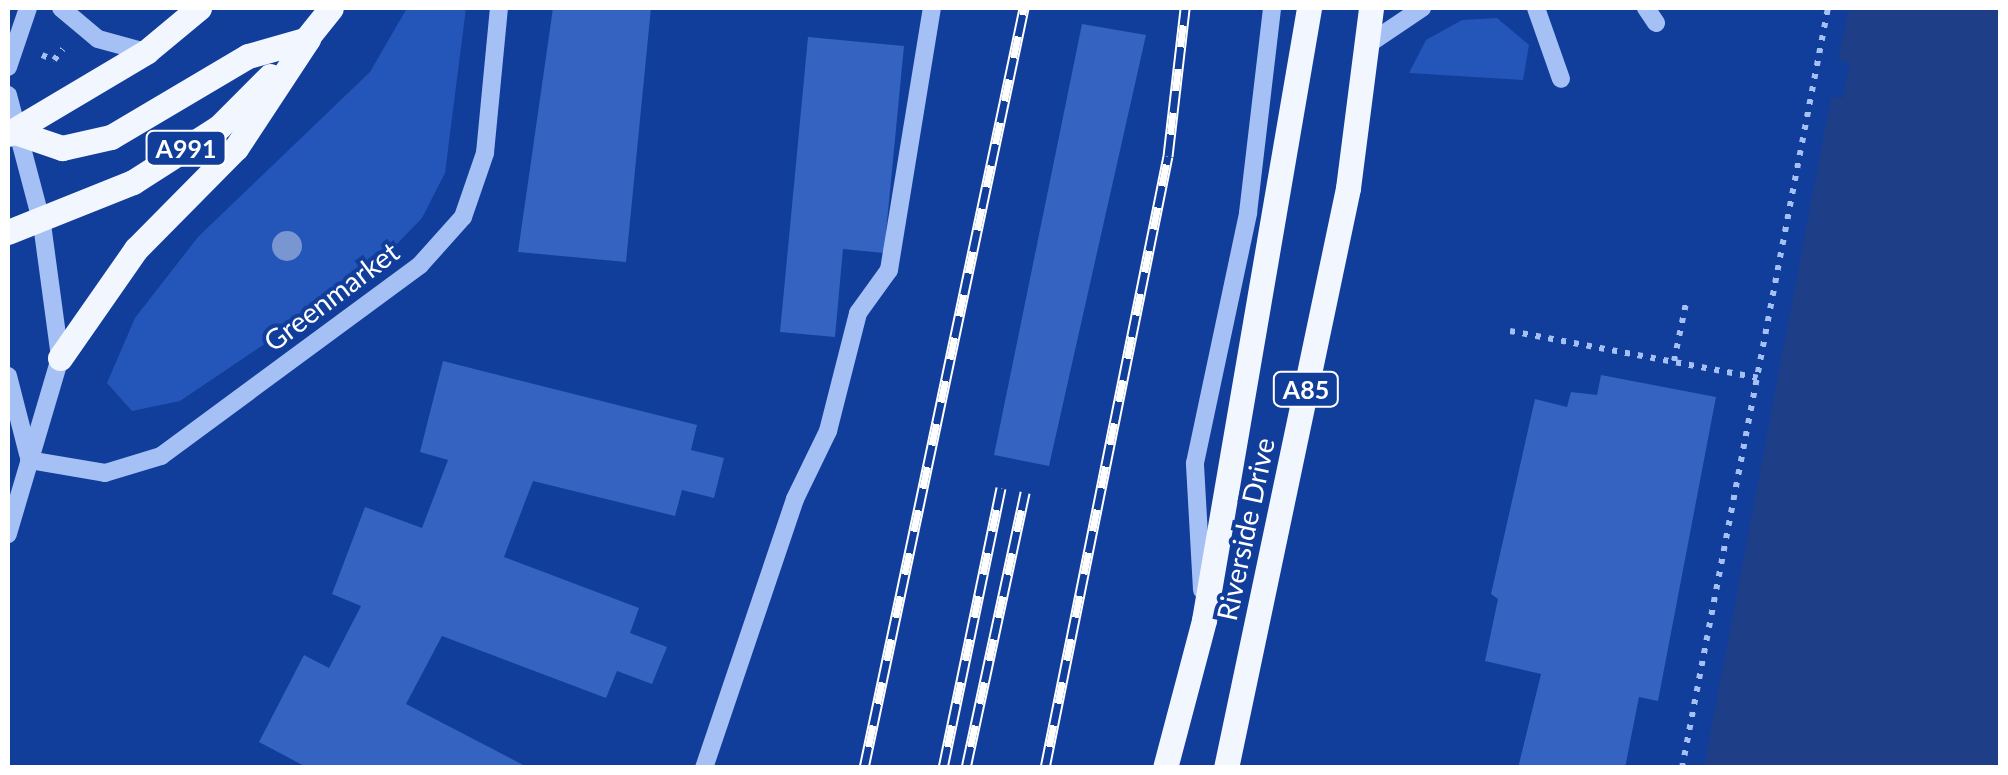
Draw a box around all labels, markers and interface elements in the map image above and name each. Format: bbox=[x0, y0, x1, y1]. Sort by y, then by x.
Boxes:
road number: A991 bbox=[144, 128, 228, 168]
street label: Greenmarket bbox=[257, 234, 405, 358]
road number: A85 bbox=[1271, 369, 1341, 409]
street label: Riverside Drive bbox=[1209, 434, 1281, 624]

